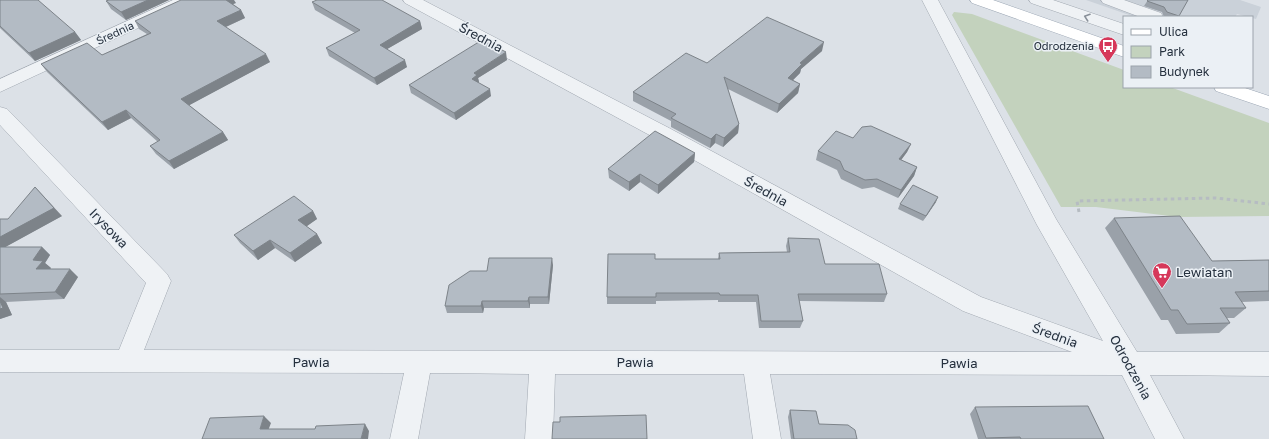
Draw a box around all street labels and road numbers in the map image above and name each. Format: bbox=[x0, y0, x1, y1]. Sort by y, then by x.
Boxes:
street label: Średnia bbox=[94, 18, 136, 47]
street label: Średnia bbox=[456, 19, 506, 55]
street label: Średnia bbox=[741, 172, 791, 210]
street label: Irysowa bbox=[86, 205, 132, 251]
street label: Średnia bbox=[1030, 319, 1080, 351]
street label: Odrodzenia bbox=[1107, 332, 1155, 402]
street label: Pawia bbox=[293, 354, 329, 370]
street label: Pawia bbox=[617, 354, 653, 370]
street label: Pawia bbox=[941, 355, 977, 371]

